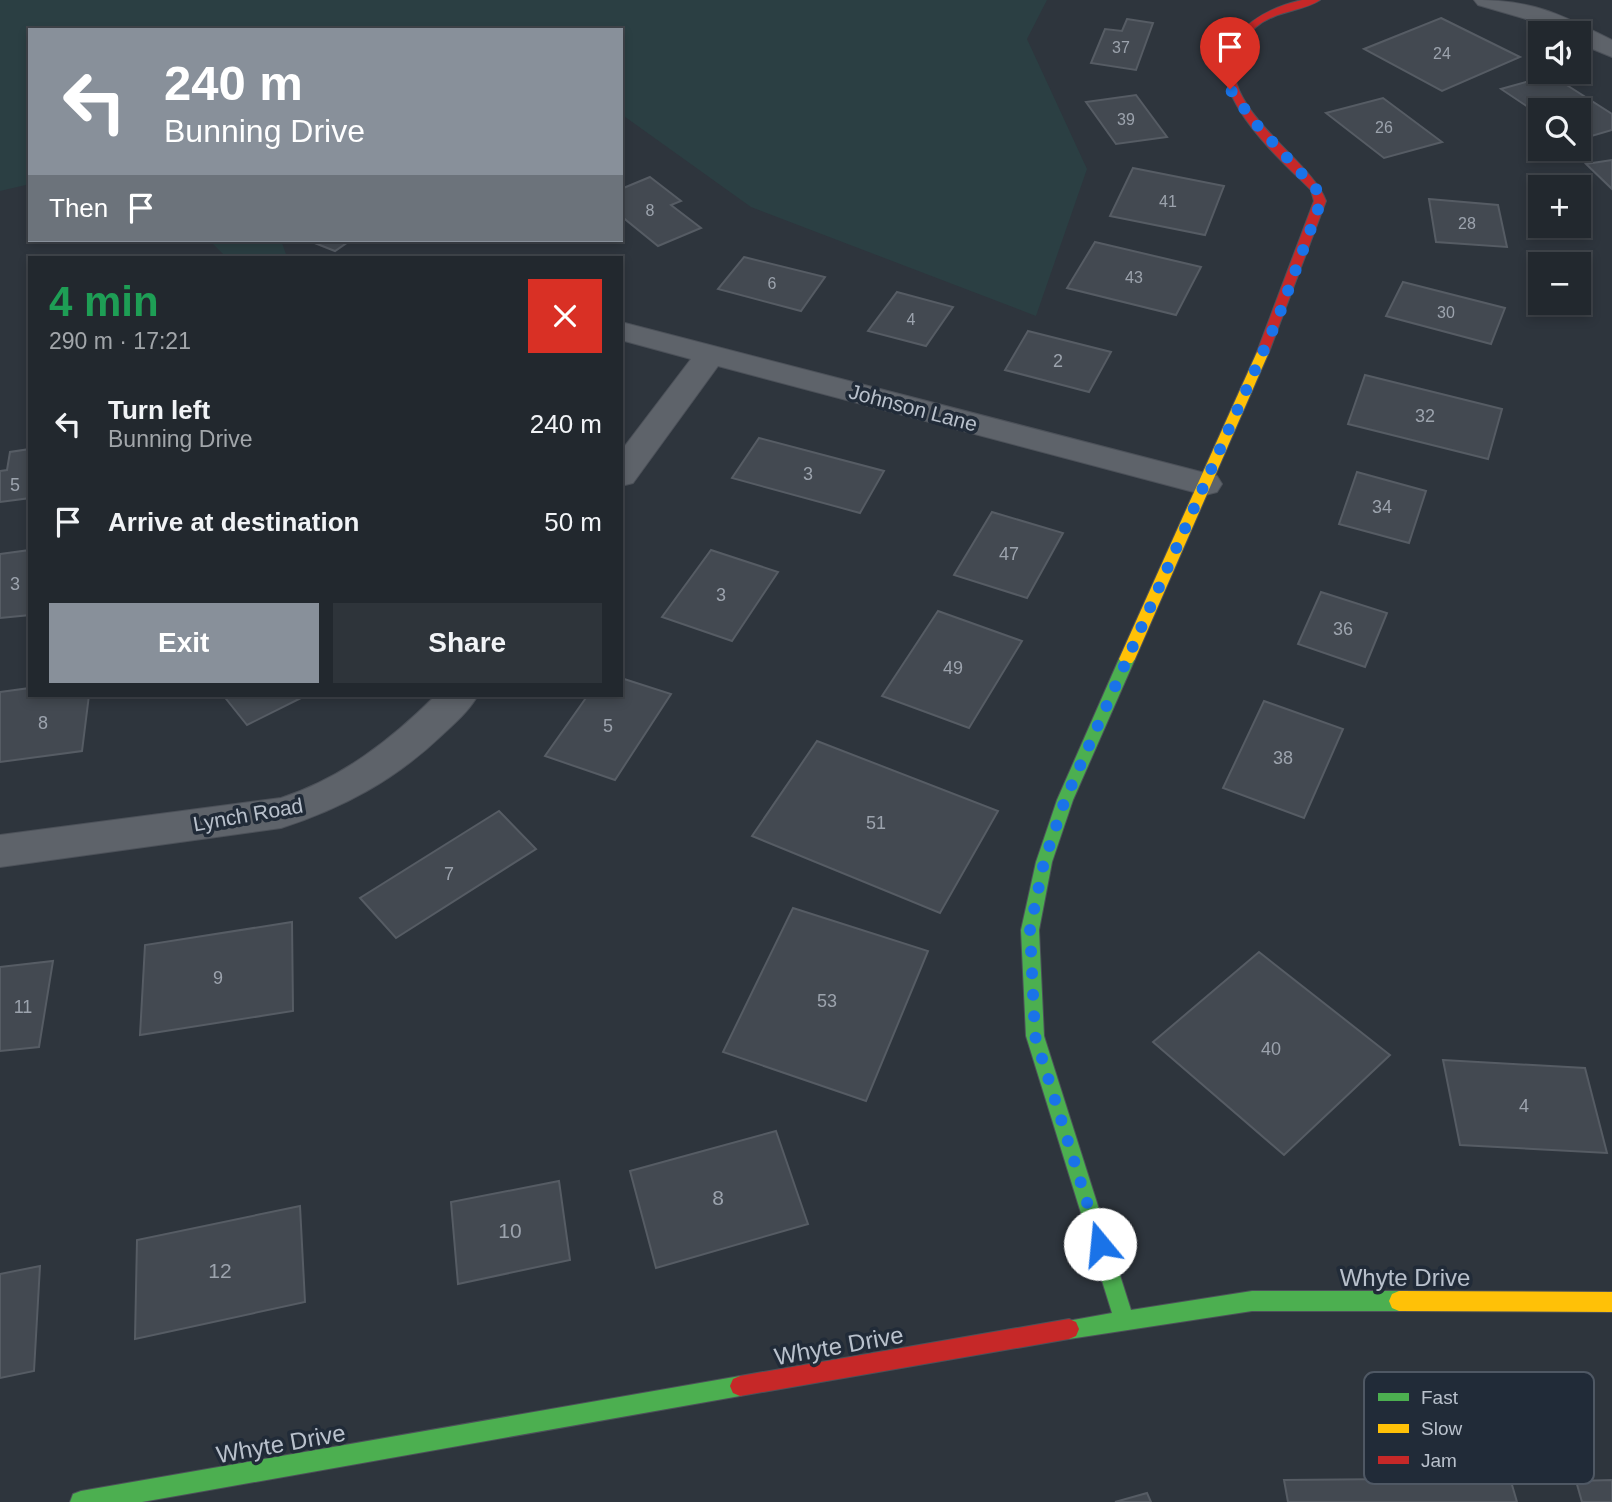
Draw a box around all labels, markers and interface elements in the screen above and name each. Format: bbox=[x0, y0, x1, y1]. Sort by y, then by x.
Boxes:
pin bbox=[1200, 17, 1260, 89]
map controls bbox=[1528, 21, 1591, 315]
button: sound bbox=[1528, 21, 1591, 84]
icon: arrive bbox=[1211, 28, 1249, 66]
house number: 37 bbox=[1112, 39, 1130, 56]
house number: 24 bbox=[1433, 45, 1451, 62]
icon: left bbox=[49, 56, 140, 147]
text: 240 m bbox=[164, 56, 303, 110]
button: search bbox=[1528, 98, 1591, 161]
house number: 39 bbox=[1117, 111, 1135, 128]
text: Bunning Drive bbox=[164, 113, 365, 149]
house number: 26 bbox=[1375, 119, 1393, 136]
button: + bbox=[1528, 175, 1591, 238]
icon: arrive bbox=[122, 189, 160, 227]
text: Then bbox=[49, 193, 108, 223]
house number: 41 bbox=[1159, 193, 1177, 210]
house number: 8 bbox=[646, 202, 655, 219]
house number: 28 bbox=[1458, 215, 1476, 232]
button: − bbox=[1528, 252, 1591, 315]
house number: 43 bbox=[1125, 269, 1143, 286]
house number: 6 bbox=[768, 275, 777, 292]
text: 4 min bbox=[49, 278, 159, 325]
button: close bbox=[528, 279, 602, 353]
house number: 30 bbox=[1437, 304, 1455, 321]
house number: 4 bbox=[907, 311, 916, 328]
text: 290 m · 17:21 bbox=[49, 328, 191, 354]
house number: 2 bbox=[1053, 351, 1063, 371]
street label: Johnson Lane bbox=[846, 379, 980, 436]
text: Turn left bbox=[108, 395, 210, 425]
icon: left bbox=[49, 405, 87, 443]
house number: 32 bbox=[1415, 406, 1435, 426]
text: 240 m bbox=[530, 409, 602, 439]
text: Bunning Drive bbox=[108, 426, 252, 452]
house number: 3 bbox=[803, 464, 813, 484]
house number: 5 bbox=[10, 475, 20, 495]
house number: 34 bbox=[1372, 497, 1392, 517]
icon: arrive bbox=[49, 503, 87, 541]
text: Arrive at destination bbox=[108, 507, 359, 537]
text: 50 m bbox=[544, 507, 602, 537]
house number: 47 bbox=[999, 544, 1019, 564]
house number: 3 bbox=[10, 574, 20, 594]
house number: 3 bbox=[716, 585, 726, 605]
button: Exit bbox=[49, 603, 319, 683]
button: Share bbox=[333, 603, 602, 683]
house number: 36 bbox=[1333, 619, 1353, 639]
house number: 49 bbox=[943, 658, 963, 678]
house number: 8 bbox=[38, 713, 48, 733]
house number: 5 bbox=[603, 716, 613, 736]
house number: 38 bbox=[1273, 748, 1293, 768]
street label: Lynch Road bbox=[191, 794, 305, 835]
house number: 51 bbox=[866, 813, 886, 833]
house number: 7 bbox=[444, 864, 454, 884]
house number: 9 bbox=[213, 968, 223, 988]
house number: 53 bbox=[817, 991, 837, 1011]
house number: 11 bbox=[14, 997, 32, 1017]
house number: 40 bbox=[1261, 1039, 1281, 1059]
house number: 4 bbox=[1519, 1096, 1529, 1116]
house number: 8 bbox=[712, 1186, 724, 1209]
position arrow bbox=[1063, 1207, 1137, 1281]
house number: 10 bbox=[498, 1219, 522, 1242]
house number: 12 bbox=[208, 1259, 232, 1282]
street label: Whyte Drive bbox=[1340, 1264, 1470, 1291]
street label: Whyte Drive bbox=[772, 1321, 906, 1370]
legend bbox=[1364, 1372, 1594, 1484]
text: Fast bbox=[1421, 1387, 1459, 1408]
text: Slow bbox=[1421, 1418, 1462, 1439]
street label: Whyte Drive bbox=[214, 1419, 348, 1468]
text: Jam bbox=[1421, 1450, 1457, 1471]

